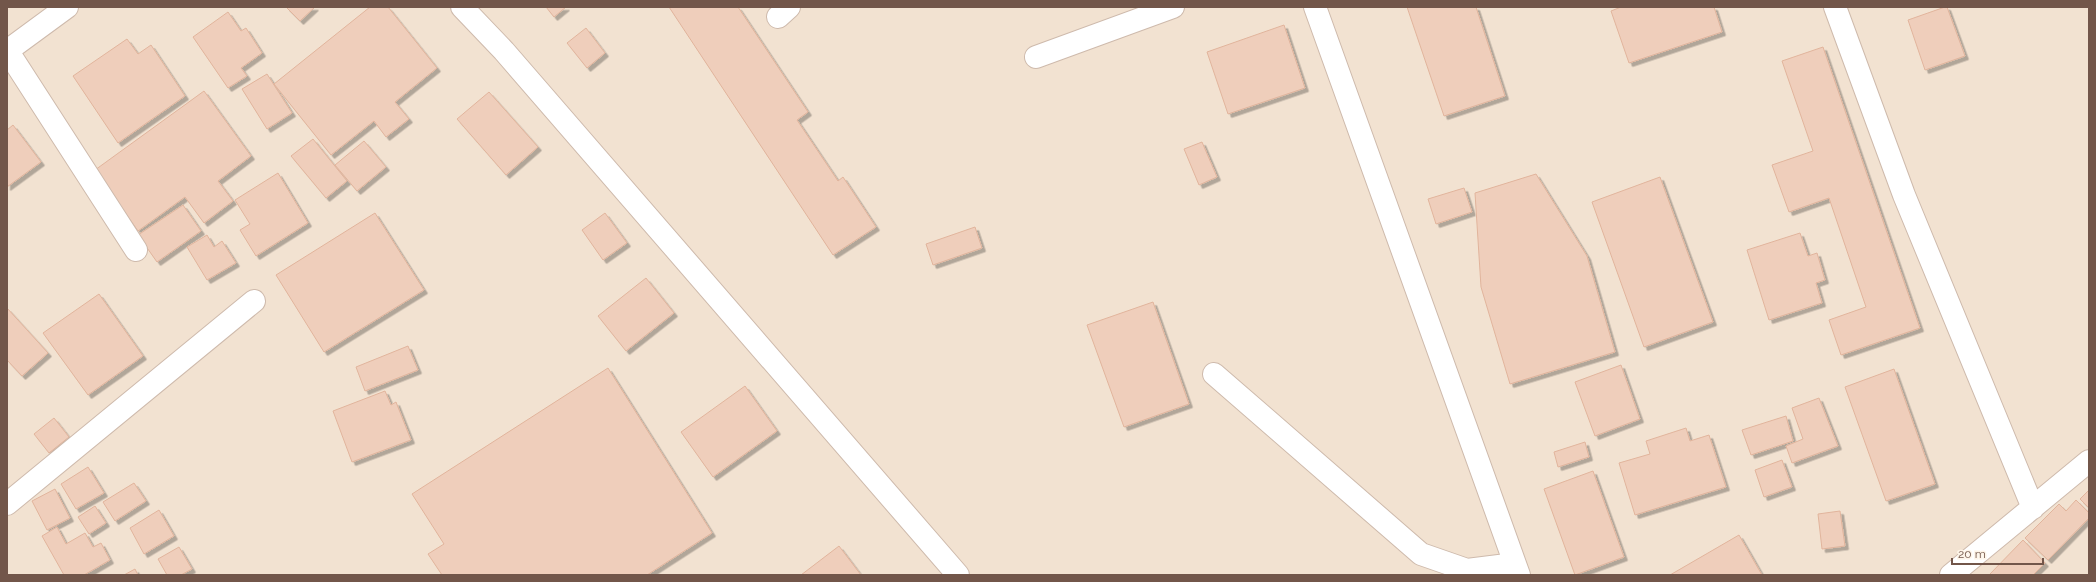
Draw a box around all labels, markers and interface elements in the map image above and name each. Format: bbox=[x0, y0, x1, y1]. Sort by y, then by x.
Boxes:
scale bar bbox=[1952, 540, 2043, 566]
text: 20 m bbox=[1958, 547, 1986, 561]

